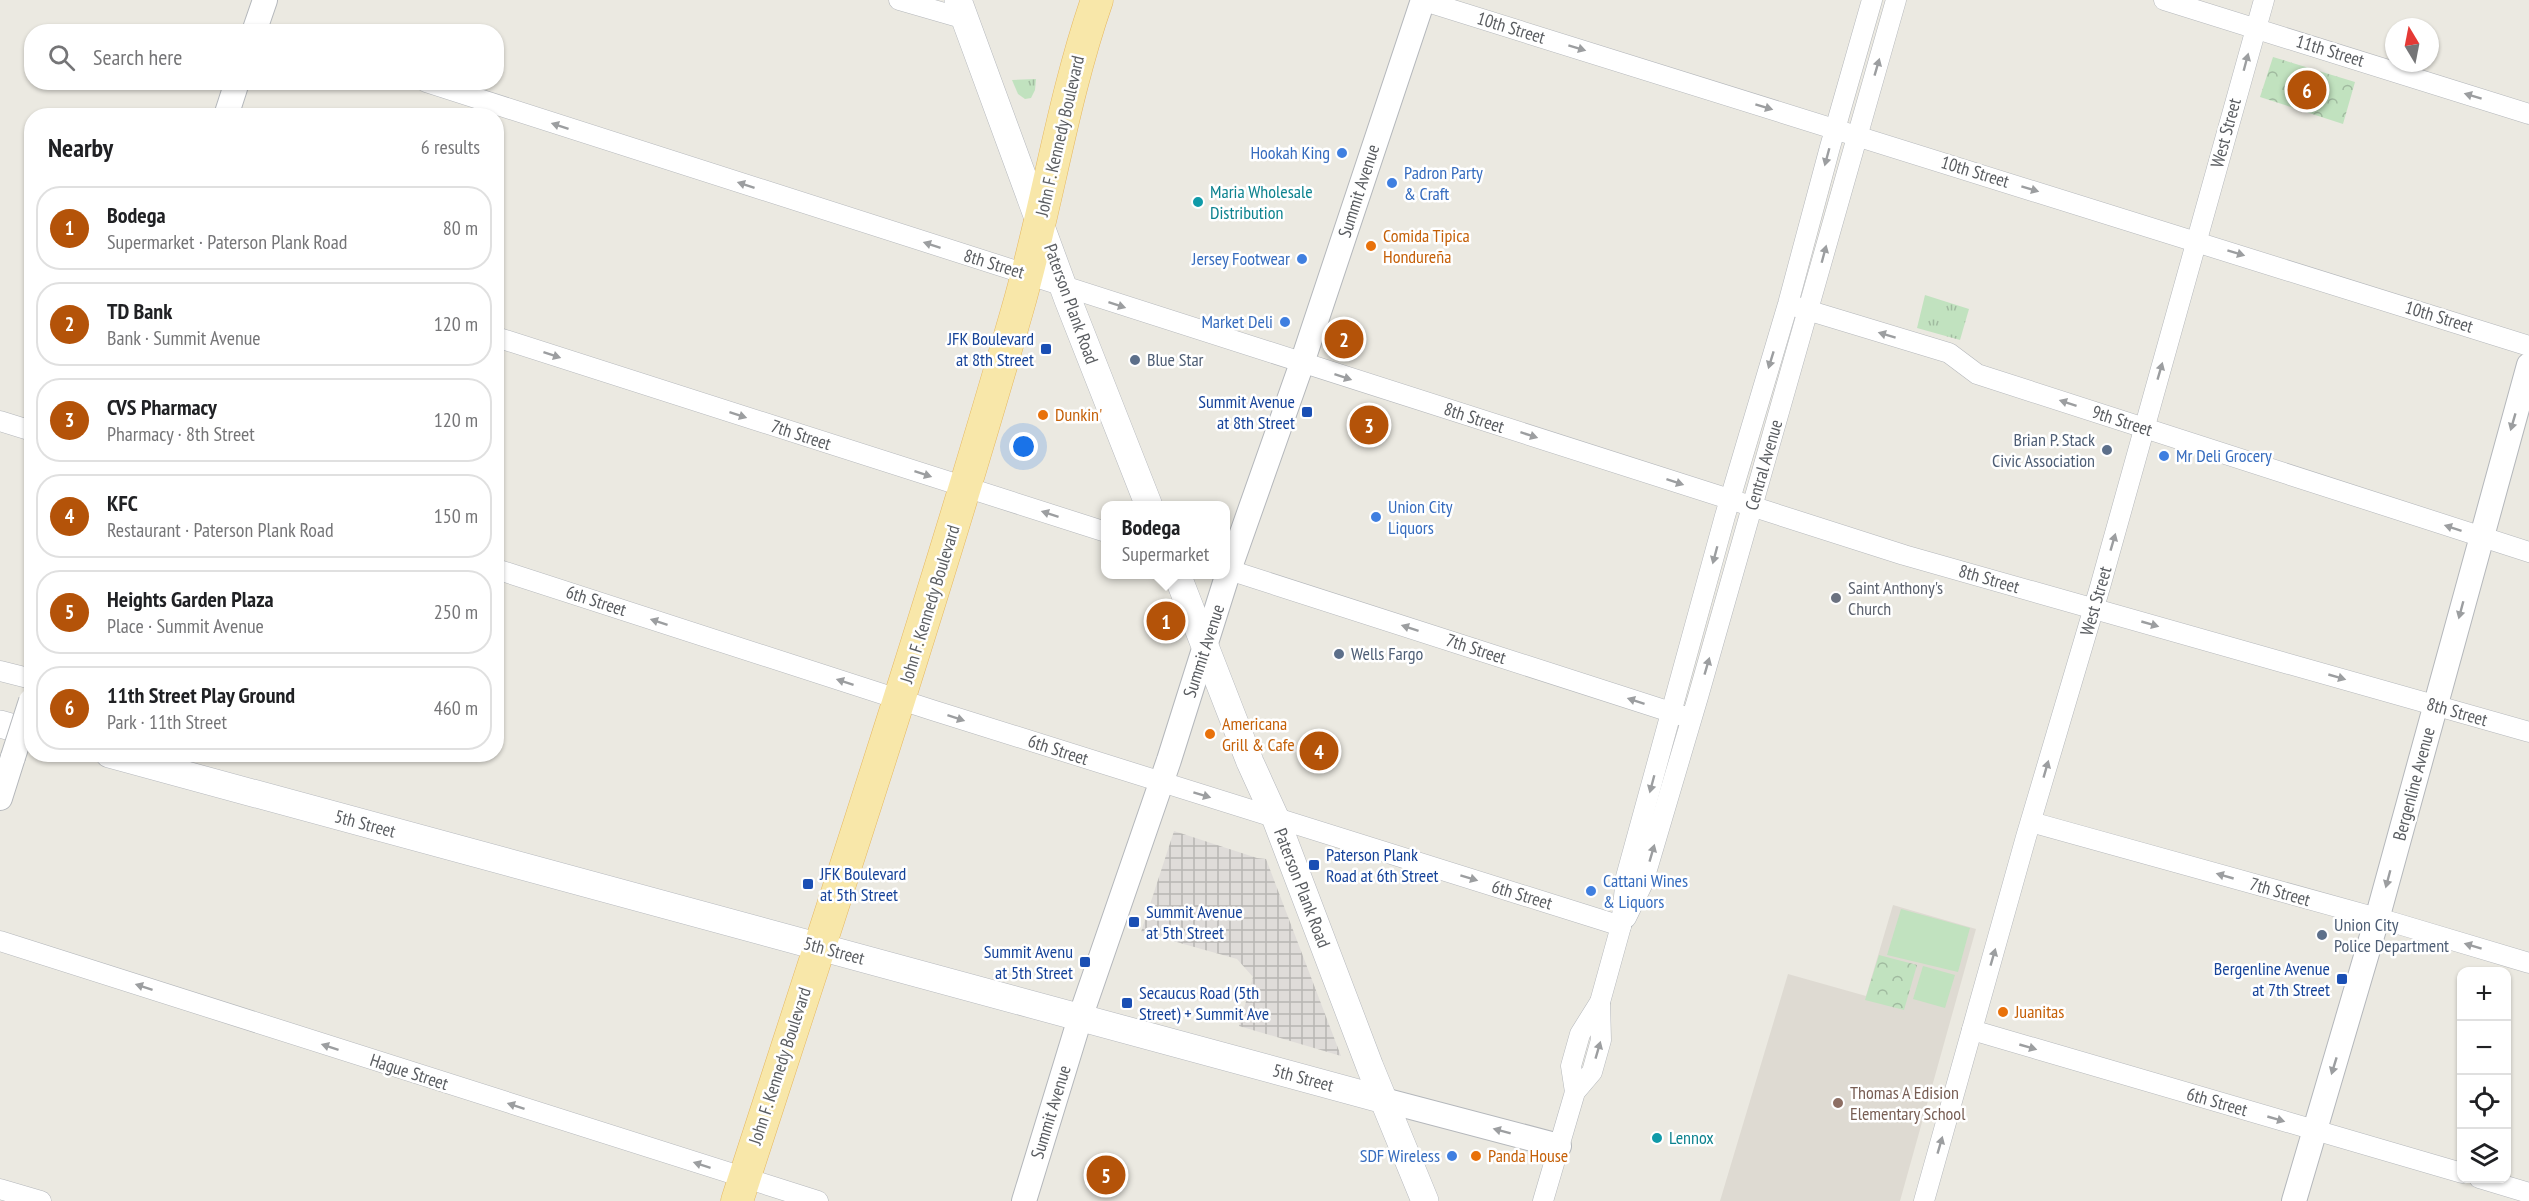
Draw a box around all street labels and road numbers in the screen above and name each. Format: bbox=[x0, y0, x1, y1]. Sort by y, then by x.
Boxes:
street label: 10th Street bbox=[1474, 6, 1548, 49]
street label: 11th Street bbox=[2293, 29, 2367, 72]
street label: John F. Kennedy Boulevard bbox=[1030, 53, 1089, 219]
street label: West Street bbox=[2205, 96, 2246, 170]
street label: Summit Avenue bbox=[1333, 141, 1384, 240]
street label: 10th Street bbox=[1938, 150, 2012, 193]
street label: Paterson Plank Road bbox=[1039, 241, 1104, 367]
street label: 8th Street bbox=[961, 243, 1027, 284]
street label: 10th Street bbox=[2402, 295, 2476, 338]
street label: 8th Street bbox=[1441, 397, 1507, 438]
street label: 9th Street bbox=[2089, 400, 2155, 441]
street label: 7th Street bbox=[768, 414, 834, 455]
street label: Central Avenue bbox=[1740, 417, 1787, 513]
street label: John F. Kennedy Boulevard bbox=[894, 522, 964, 687]
street label: 8th Street bbox=[1956, 559, 2022, 598]
street label: West Street bbox=[2075, 564, 2116, 638]
street label: 6th Street bbox=[563, 580, 629, 621]
street label: Summit Avenue bbox=[1178, 601, 1229, 700]
street label: 7th Street bbox=[1443, 628, 1509, 669]
street label: 8th Street bbox=[2424, 692, 2490, 731]
street label: Bergenline Avenue bbox=[2387, 725, 2440, 843]
street label: 6th Street bbox=[1025, 729, 1091, 770]
street label: 5th Street bbox=[332, 804, 398, 843]
street label: Paterson Plank Road bbox=[1269, 825, 1336, 951]
street label: 7th Street bbox=[2247, 872, 2313, 911]
street label: 6th Street bbox=[1489, 874, 1555, 915]
street label: 5th Street bbox=[801, 931, 867, 970]
street label: John F. Kennedy Boulevard bbox=[743, 984, 816, 1148]
street label: Hague Street bbox=[367, 1048, 451, 1095]
street label: 5th Street bbox=[1270, 1058, 1336, 1097]
street label: Summit Avenue bbox=[1025, 1062, 1076, 1161]
street label: 6th Street bbox=[2184, 1082, 2250, 1121]

